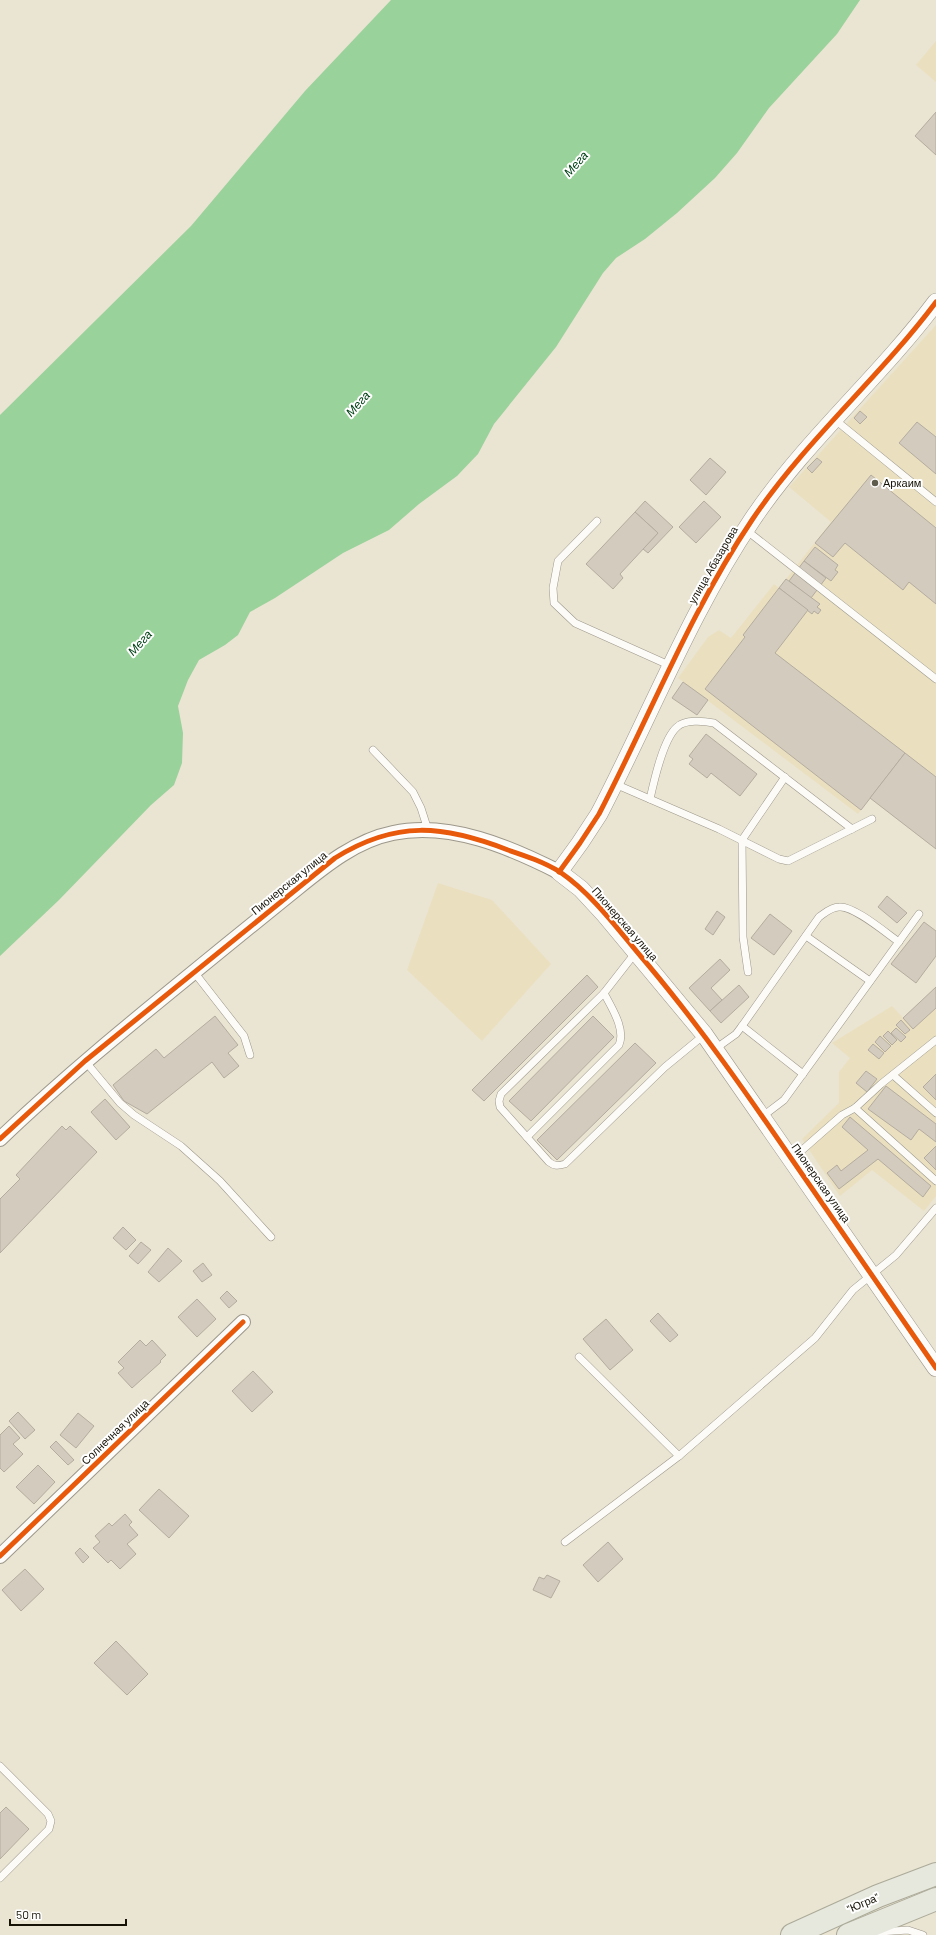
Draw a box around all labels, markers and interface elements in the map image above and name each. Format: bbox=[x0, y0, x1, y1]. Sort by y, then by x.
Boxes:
water label: Мега bbox=[560, 148, 590, 179]
water label: Мега bbox=[342, 388, 372, 419]
place label: Аркаим bbox=[883, 476, 921, 489]
marker: Аркаим bbox=[870, 478, 880, 488]
street label: улица Абазарова bbox=[685, 523, 740, 606]
water label: Мега bbox=[124, 627, 154, 658]
street label: Пионерская улица bbox=[248, 848, 330, 917]
street label: Пионерская улица bbox=[590, 884, 662, 964]
street label: Пионерская улица bbox=[789, 1141, 854, 1225]
street label: Солнечная улица bbox=[78, 1396, 152, 1467]
street label: "Югра" bbox=[845, 1890, 881, 1915]
scale bar bbox=[10, 1901, 126, 1927]
text: 50 m bbox=[16, 1907, 41, 1921]

